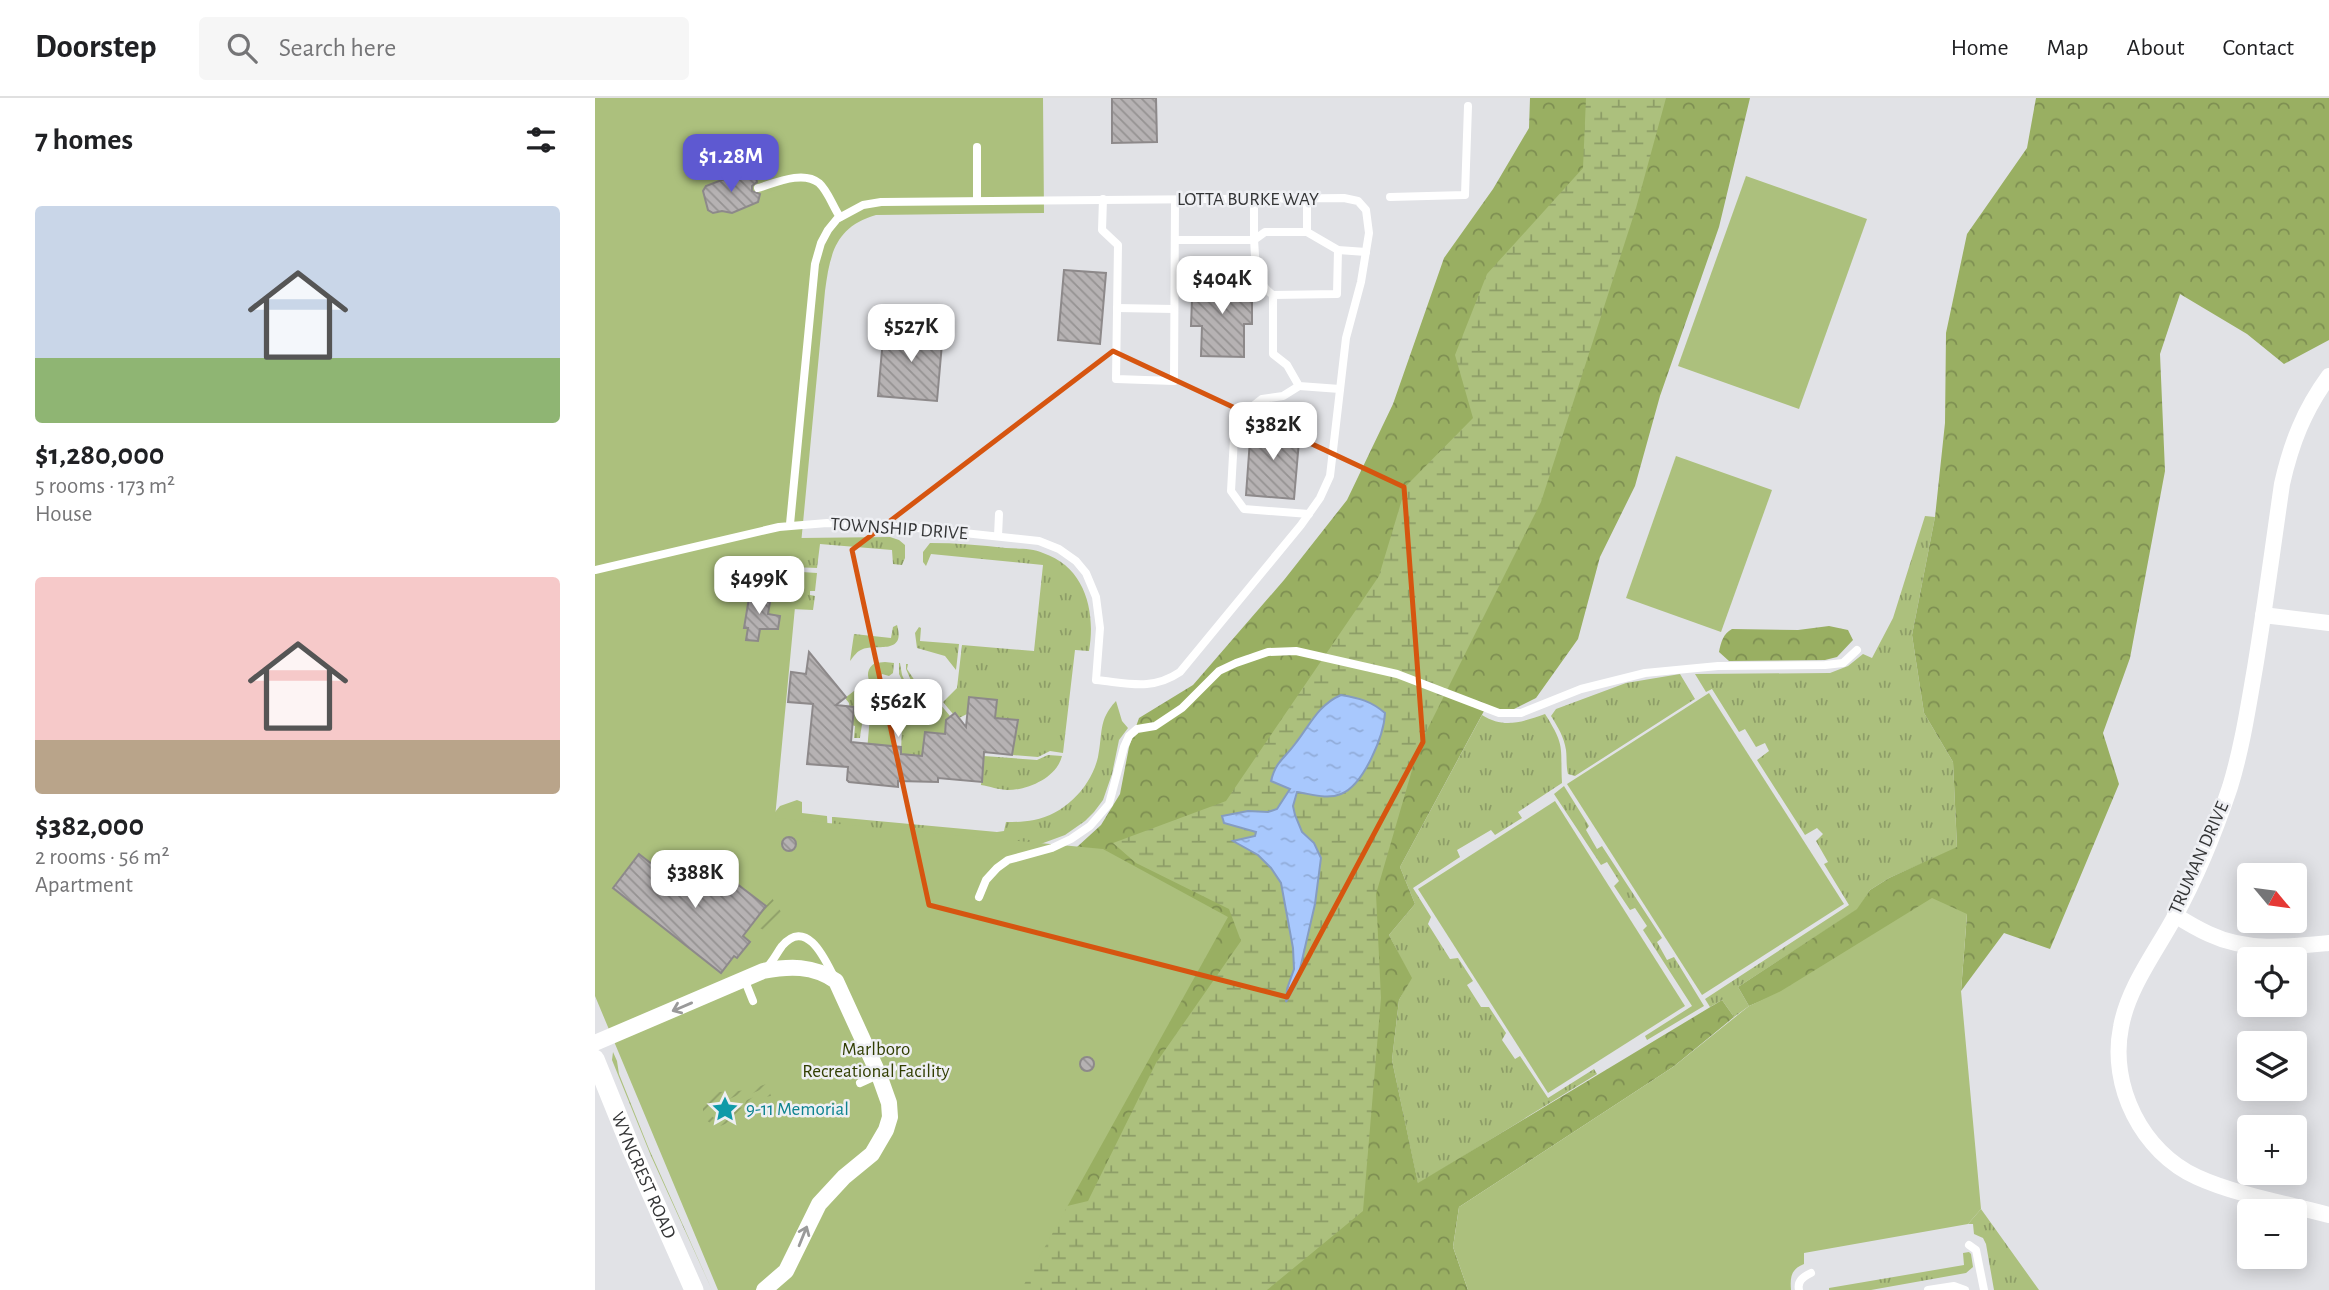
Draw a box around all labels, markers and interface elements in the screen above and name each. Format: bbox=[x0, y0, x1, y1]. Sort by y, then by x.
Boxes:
search box bbox=[199, 17, 689, 80]
icon: search bbox=[223, 29, 261, 67]
text: Doorstep bbox=[35, 31, 157, 64]
text: Search here bbox=[279, 35, 396, 61]
text: Home bbox=[1951, 36, 2009, 60]
text: Map bbox=[2047, 36, 2089, 60]
text: About bbox=[2127, 36, 2184, 60]
text: Contact bbox=[2222, 36, 2294, 60]
icon: filters bbox=[522, 121, 560, 159]
text: 7 homes bbox=[35, 125, 133, 155]
pin: $1.28M bbox=[674, 134, 788, 194]
text: $1.28M bbox=[699, 145, 763, 168]
street label: LOTTA BURKE WAY bbox=[1177, 190, 1319, 209]
icon: home bbox=[235, 252, 361, 378]
pin: $404K bbox=[1173, 256, 1271, 316]
text: $404K bbox=[1193, 267, 1251, 290]
pin: $527K bbox=[862, 304, 960, 364]
text: $527K bbox=[884, 315, 938, 338]
pin: $382K bbox=[1224, 402, 1322, 462]
text: $382K bbox=[1245, 413, 1301, 436]
text: $1,280,000 bbox=[35, 440, 164, 470]
text: 5 rooms · 173 m² bbox=[35, 475, 175, 498]
text: House bbox=[35, 503, 92, 526]
street label: TOWNSHIP DRIVE bbox=[830, 515, 968, 543]
pin: $499K bbox=[710, 556, 808, 616]
text: $499K bbox=[730, 567, 788, 590]
icon: home bbox=[235, 623, 361, 749]
pin: $562K bbox=[849, 680, 947, 739]
text: $562K bbox=[870, 690, 926, 713]
street label: TRUMAN DRIVE bbox=[2166, 799, 2232, 917]
text: $382,000 bbox=[35, 811, 144, 841]
text: 2 rooms · 56 m² bbox=[35, 846, 169, 869]
pin: $388K bbox=[646, 850, 744, 910]
text: $388K bbox=[667, 861, 723, 884]
north arrow bbox=[2237, 863, 2307, 933]
map controls bbox=[2237, 863, 2307, 1269]
text: Apartment bbox=[35, 874, 133, 897]
button: locate bbox=[2237, 947, 2307, 1017]
one-way arrow bbox=[672, 1001, 693, 1014]
button: layers bbox=[2237, 1031, 2307, 1101]
park label: Marlboro Recreational Facility bbox=[802, 1040, 950, 1081]
place icon: 9-11 Memorial bbox=[710, 1094, 740, 1124]
place label: 9-11 Memorial bbox=[746, 1100, 849, 1119]
street label: WYNCREST ROAD bbox=[608, 1109, 679, 1241]
button: + bbox=[2237, 1115, 2307, 1185]
button: − bbox=[2237, 1199, 2307, 1269]
one-way arrow bbox=[797, 1225, 810, 1247]

